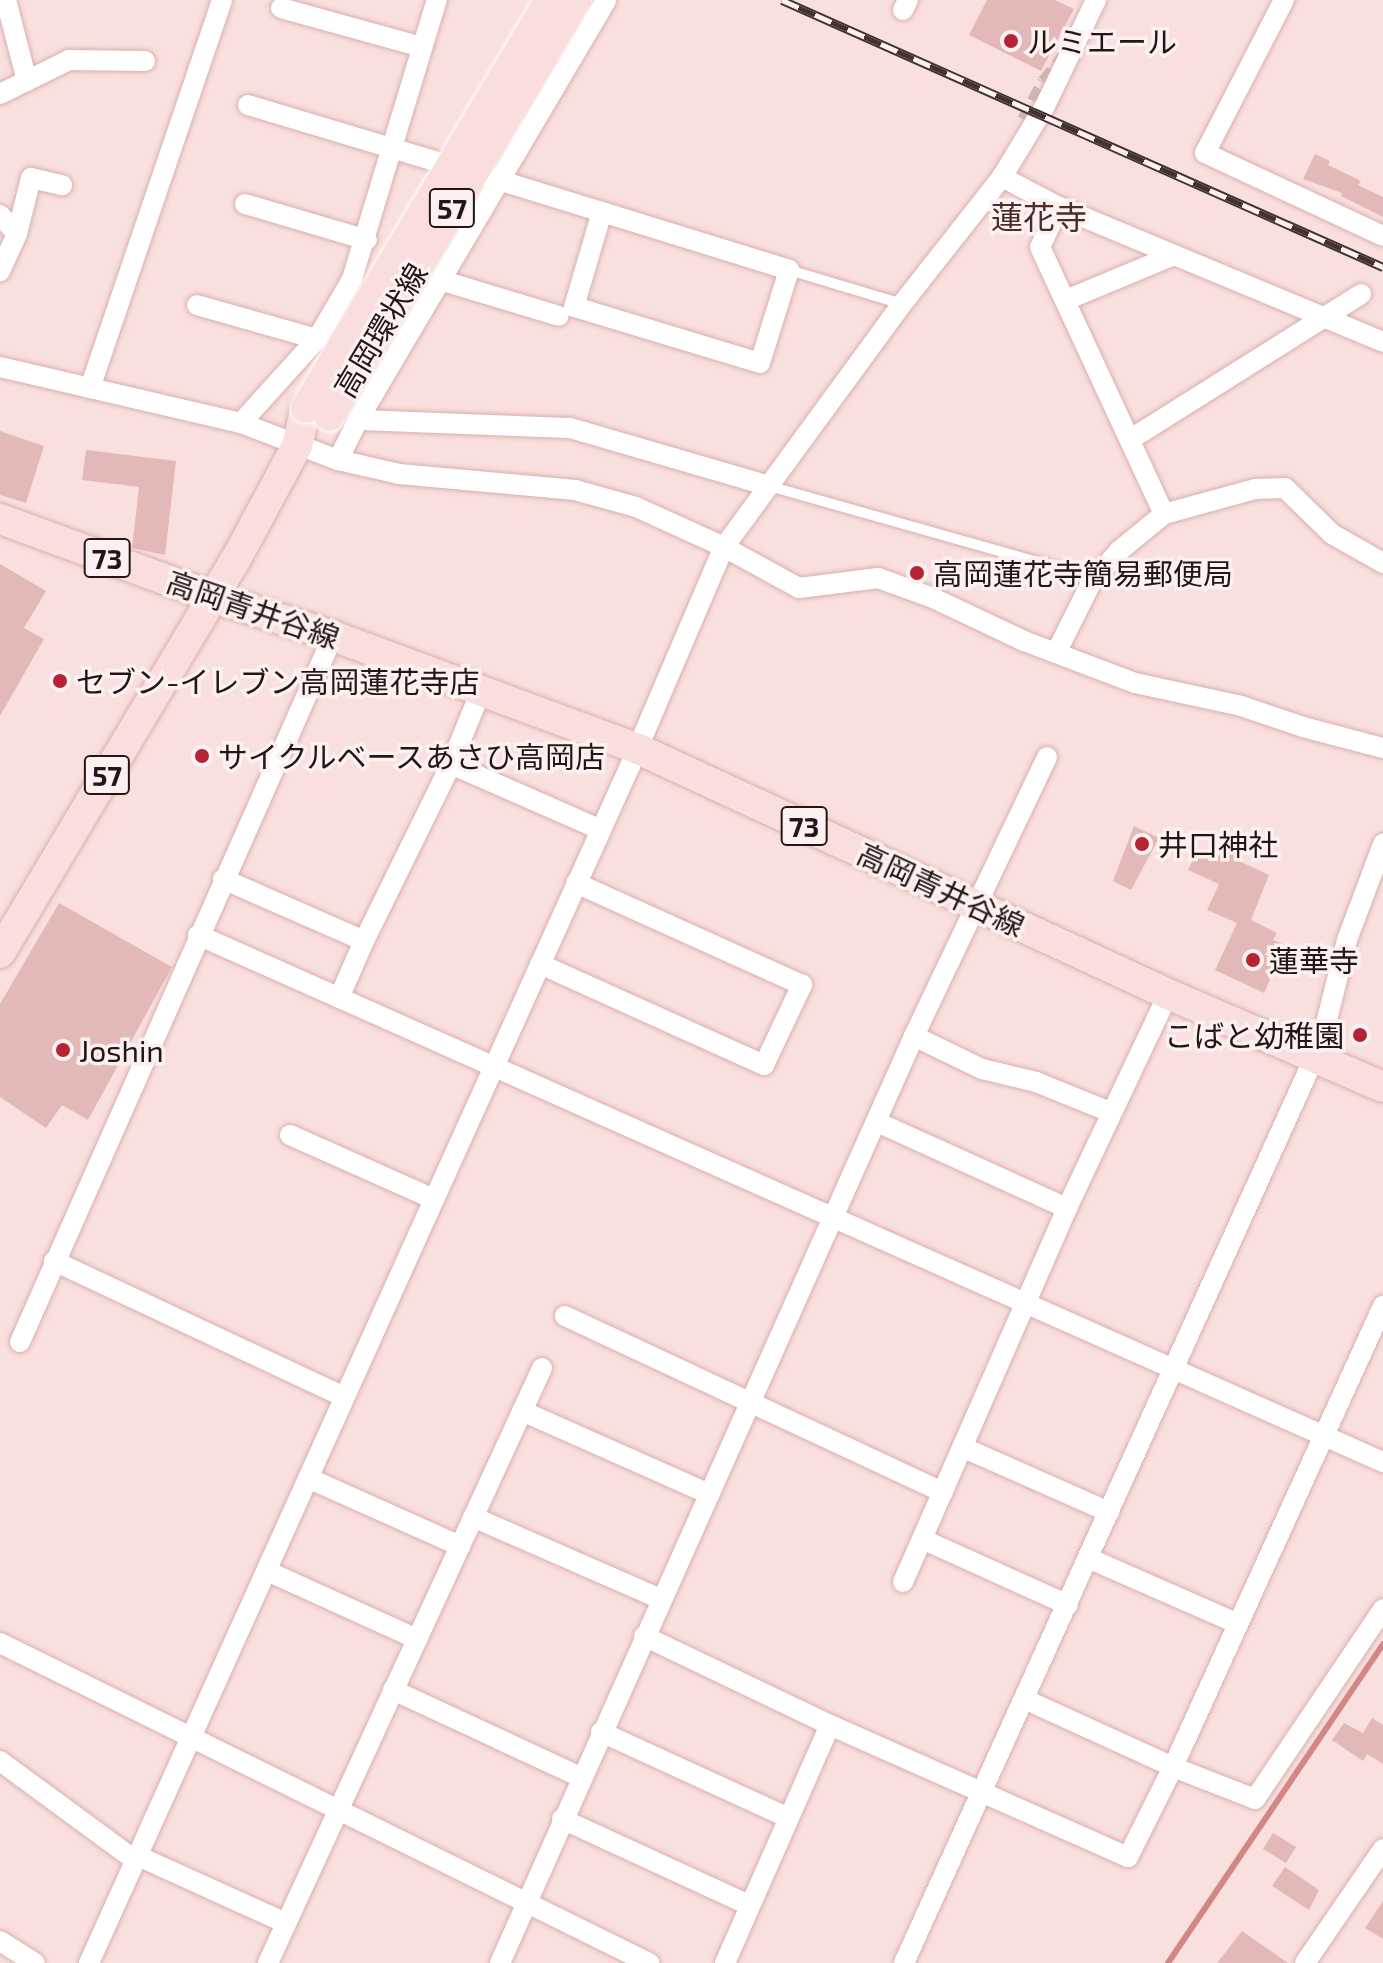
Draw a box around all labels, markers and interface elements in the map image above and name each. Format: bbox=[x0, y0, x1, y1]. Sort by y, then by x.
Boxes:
place label: ルミエール bbox=[1027, 23, 1177, 59]
marker: ルミエール bbox=[1002, 32, 1020, 50]
road number: 57 bbox=[428, 184, 476, 232]
district label: 蓮花寺 bbox=[991, 197, 1087, 235]
street label: 高岡環状線 bbox=[326, 256, 434, 404]
road number: 73 bbox=[83, 534, 131, 582]
place label: 高岡蓮花寺簡易郵便局 bbox=[933, 555, 1233, 591]
street label: 高岡青井谷線 bbox=[162, 563, 344, 655]
marker: 高岡蓮花寺簡易郵便局 bbox=[908, 564, 926, 582]
place label: セブン-イレブン高岡蓮花寺店 bbox=[76, 663, 479, 699]
marker: セブン-イレブン高岡蓮花寺店 bbox=[51, 672, 69, 690]
place label: サイクルベースあさひ高岡店 bbox=[218, 738, 608, 774]
marker: サイクルベースあさひ高岡店 bbox=[193, 747, 211, 765]
road number: 57 bbox=[83, 751, 131, 799]
road number: 73 bbox=[780, 802, 828, 850]
place label: 井口神社 bbox=[1158, 826, 1278, 862]
street label: 高岡青井谷線 bbox=[852, 835, 1030, 943]
marker: 井口神社 bbox=[1133, 835, 1151, 853]
place label: 蓮華寺 bbox=[1269, 942, 1359, 978]
marker: 蓮華寺 bbox=[1244, 951, 1262, 969]
place label: こばと幼稚園 bbox=[1164, 1017, 1344, 1053]
marker: こばと幼稚園 bbox=[1351, 1026, 1369, 1044]
place label: Joshin bbox=[79, 1032, 164, 1068]
marker: Joshin bbox=[54, 1041, 72, 1059]

